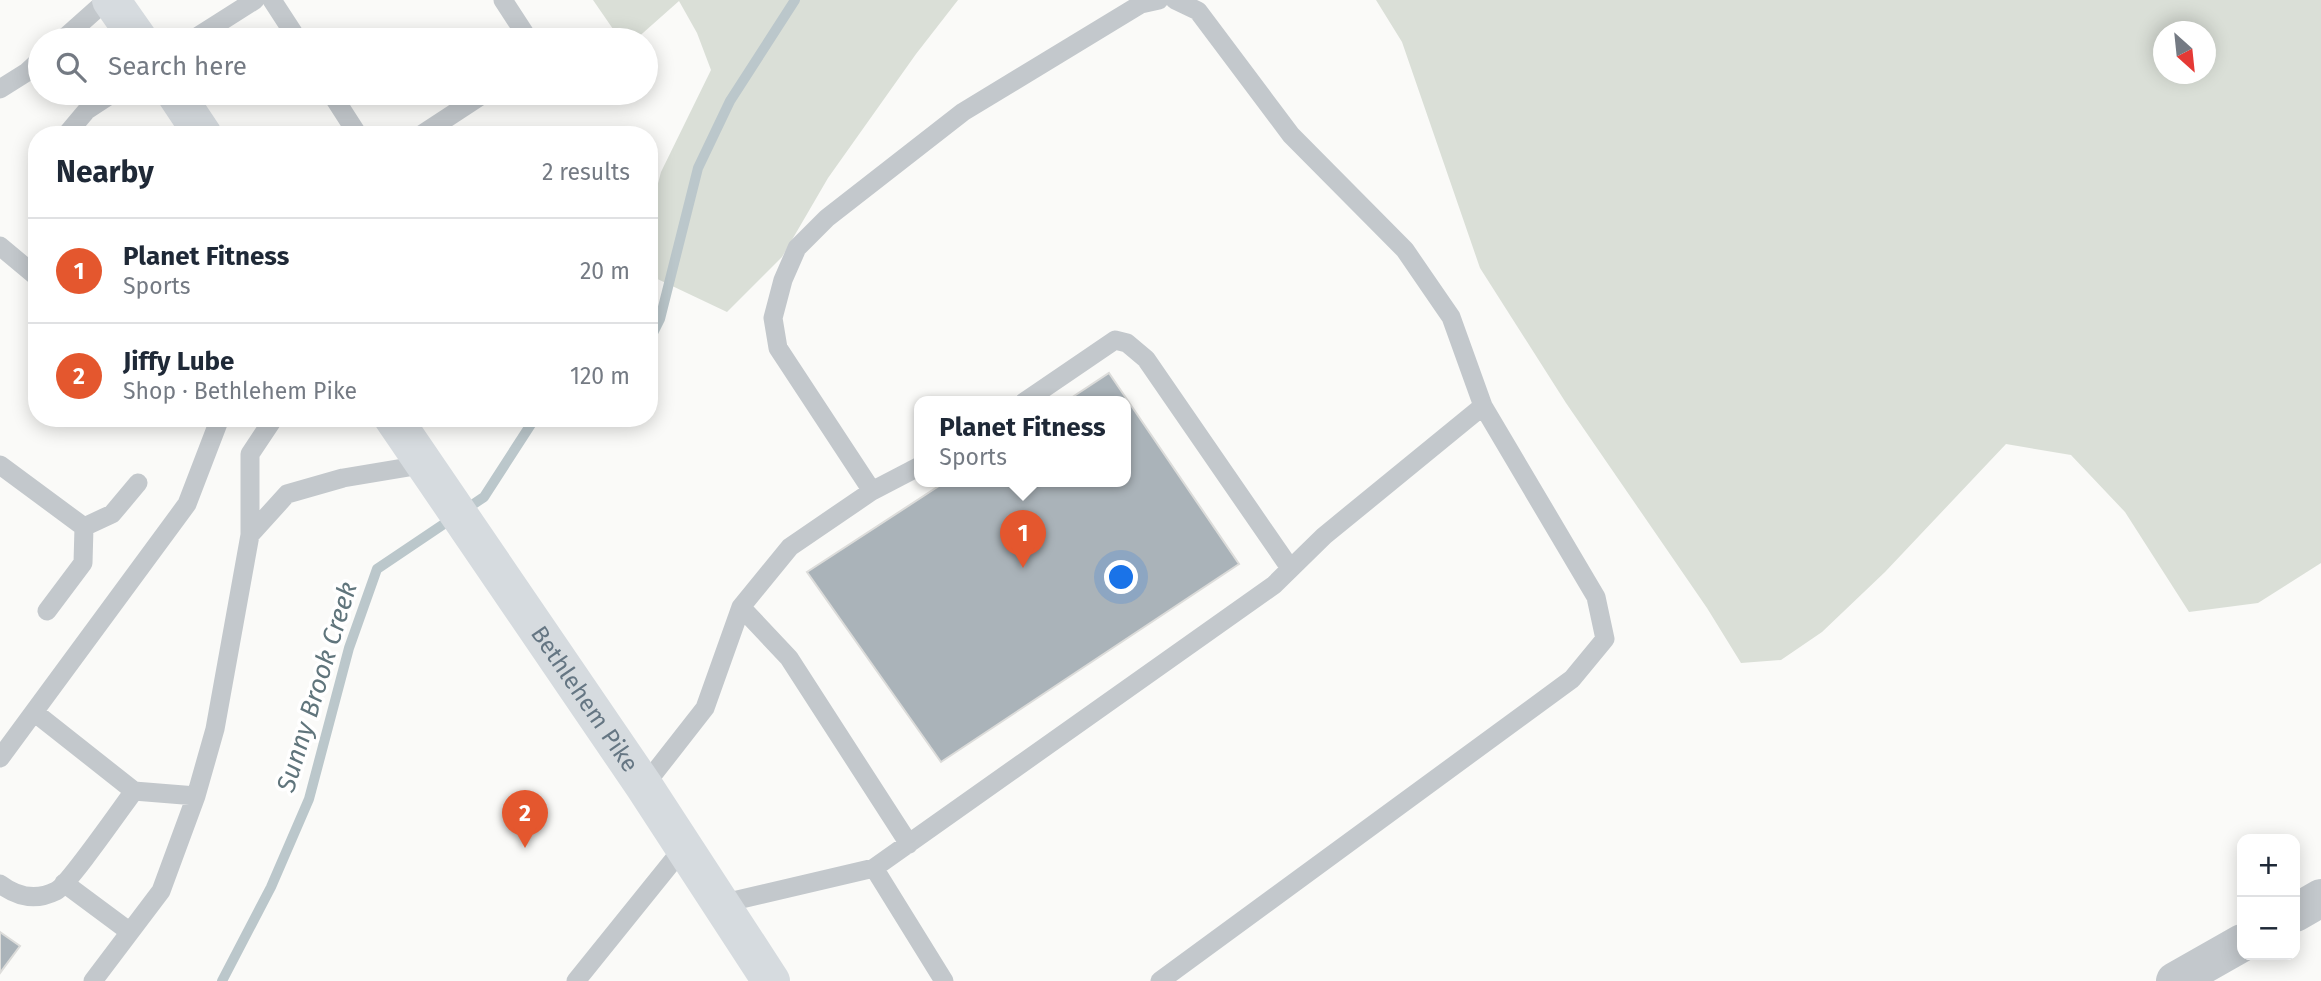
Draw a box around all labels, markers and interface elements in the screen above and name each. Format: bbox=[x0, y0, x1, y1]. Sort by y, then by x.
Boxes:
north arrow bbox=[2153, 21, 2216, 84]
search box bbox=[28, 28, 658, 105]
icon: search bbox=[52, 48, 90, 86]
text: Search here bbox=[108, 51, 247, 82]
text: Nearby bbox=[56, 154, 154, 190]
text: 2 results bbox=[542, 158, 630, 186]
text: Planet Fitness bbox=[123, 241, 289, 272]
text: 1 bbox=[74, 257, 84, 285]
text: 20 m bbox=[580, 257, 630, 285]
text: Sports bbox=[123, 272, 191, 300]
text: Jiffy Lube bbox=[123, 346, 234, 377]
text: 2 bbox=[73, 362, 85, 390]
text: 120 m bbox=[570, 362, 630, 390]
text: Shop · Bethlehem Pike bbox=[123, 377, 357, 405]
popup bbox=[914, 396, 1131, 487]
text: Planet Fitness bbox=[939, 412, 1106, 443]
text: Sports bbox=[939, 443, 1007, 471]
pin: 1 bbox=[1000, 510, 1046, 568]
your location bbox=[1104, 560, 1138, 594]
water label: Sunny Brook Creek bbox=[270, 578, 364, 797]
street label: Bethlehem Pike bbox=[525, 621, 644, 777]
pin: 2 bbox=[502, 790, 548, 848]
map controls bbox=[2237, 834, 2300, 960]
button: + bbox=[2237, 834, 2300, 897]
button: − bbox=[2237, 897, 2300, 960]

